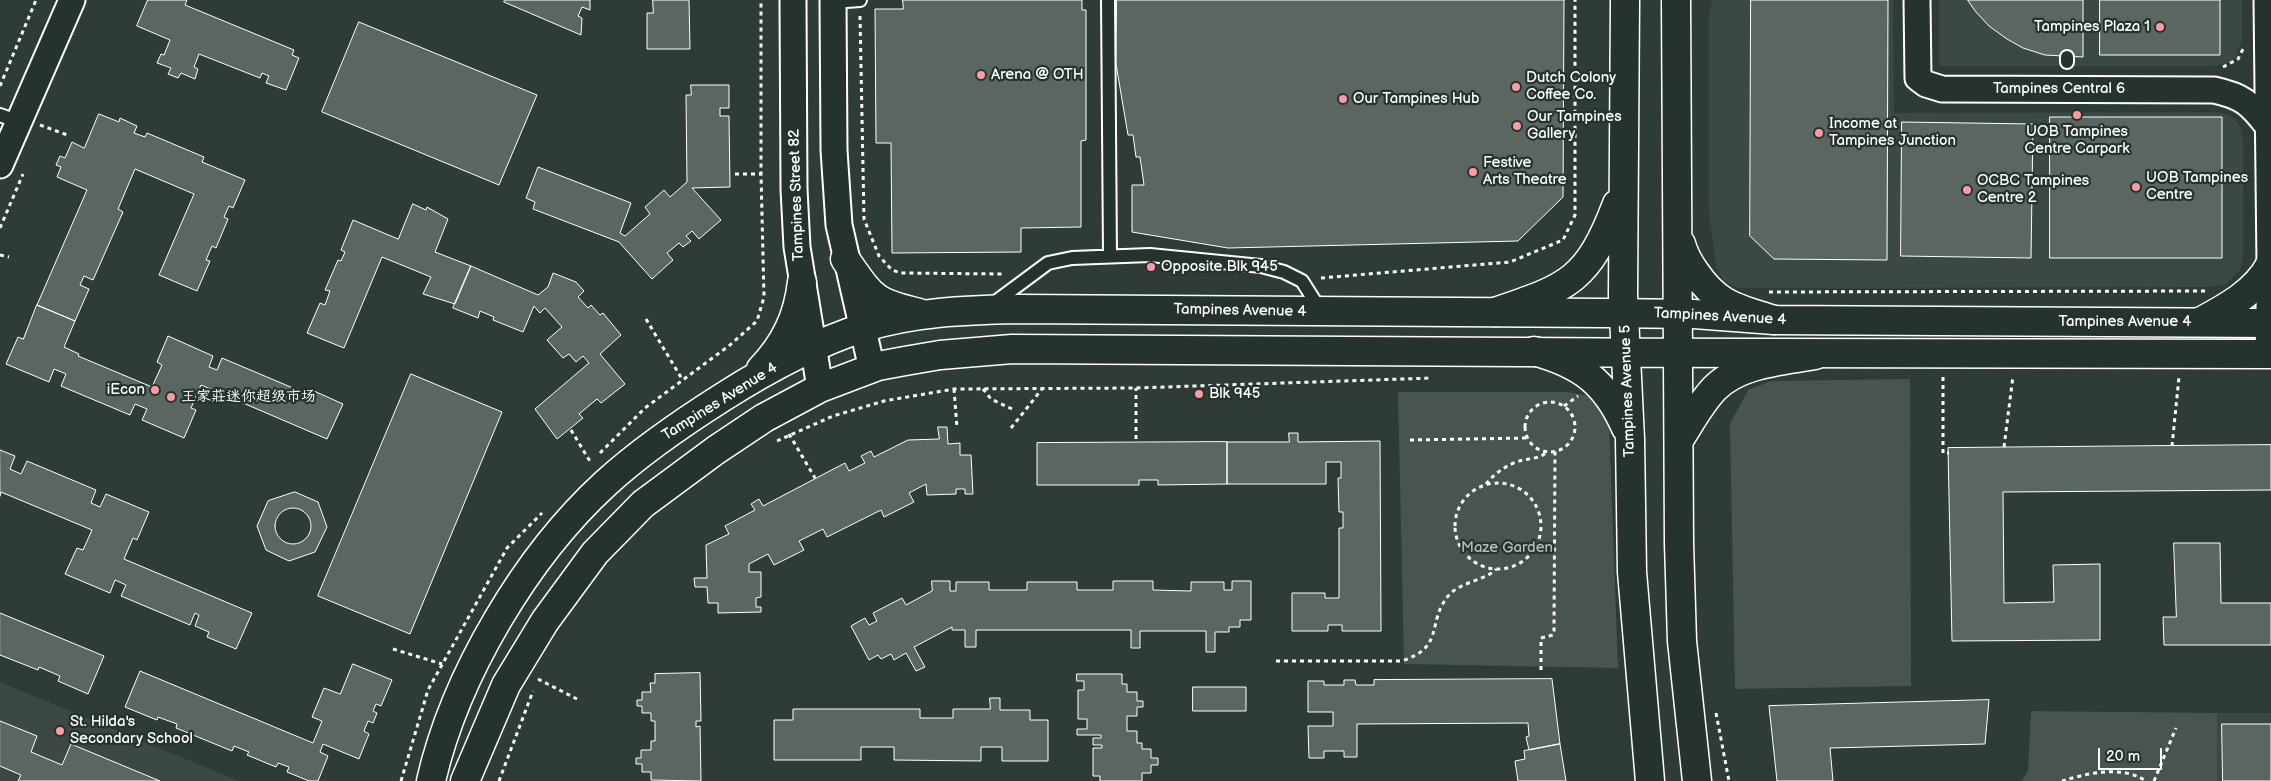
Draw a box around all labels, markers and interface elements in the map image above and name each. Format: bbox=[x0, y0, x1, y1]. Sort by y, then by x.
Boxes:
place label: Tampines Plaza 1 bbox=[2034, 18, 2150, 36]
marker: Tampines Plaza 1 bbox=[2154, 21, 2166, 33]
place label: Arena @ OTH bbox=[991, 66, 1084, 84]
marker: Arena @ OTH bbox=[975, 69, 987, 81]
place label: Dutch Colony Coffee Co. bbox=[1526, 69, 1616, 104]
street label: Tampines Central 6 bbox=[1993, 80, 2125, 98]
marker: Dutch Colony Coffee Co. bbox=[1510, 81, 1522, 93]
place label: Our Tampines Hub bbox=[1353, 90, 1479, 108]
marker: Our Tampines Hub bbox=[1337, 93, 1349, 105]
place label: Our Tampines Gallery bbox=[1527, 108, 1622, 143]
marker: UOB Tampines Centre Carpark bbox=[2071, 109, 2083, 121]
place label: Income at Tampines Junction bbox=[1829, 115, 1956, 150]
marker: Our Tampines Gallery bbox=[1511, 120, 1523, 132]
place label: UOB Tampines Centre Carpark bbox=[2024, 123, 2130, 158]
marker: Income at Tampines Junction bbox=[1813, 127, 1825, 139]
street label: Tampines Street 82 bbox=[786, 129, 808, 261]
place label: Festive Arts Theatre bbox=[1483, 154, 1567, 189]
marker: Festive Arts Theatre bbox=[1467, 166, 1479, 178]
place label: UOB Tampines Centre bbox=[2146, 169, 2248, 204]
place label: OCBC Tampines Centre 2 bbox=[1977, 172, 2089, 207]
marker: UOB Tampines Centre bbox=[2130, 181, 2142, 193]
marker: OCBC Tampines Centre 2 bbox=[1961, 184, 1973, 196]
place label: Opposite Blk 945 bbox=[1161, 258, 1278, 276]
marker: Opposite Blk 945 bbox=[1145, 261, 1157, 273]
street label: Tampines Avenue 4 bbox=[1173, 301, 1307, 321]
street label: Tampines Avenue 4 bbox=[1653, 305, 1787, 329]
street label: Tampines Avenue 4 bbox=[2059, 313, 2191, 331]
street label: Tampines Avenue 5 bbox=[1617, 325, 1639, 457]
street label: Tampines Avenue 4 bbox=[659, 359, 781, 445]
place label: iEcon bbox=[107, 381, 145, 399]
marker: iEcon bbox=[149, 384, 161, 396]
place label: Blk 945 bbox=[1209, 385, 1260, 403]
place label: 王家莊迷你超级市场 bbox=[181, 388, 316, 406]
marker: Blk 945 bbox=[1193, 388, 1205, 400]
marker: 王家莊迷你超级市场 bbox=[165, 391, 177, 403]
park label: Maze Garden bbox=[1461, 539, 1553, 557]
place label: St. Hilda's Secondary School bbox=[70, 713, 193, 748]
marker: St. Hilda's Secondary School bbox=[54, 725, 66, 737]
scale bar bbox=[2101, 738, 2165, 770]
text: 20 m bbox=[2106, 747, 2140, 766]

